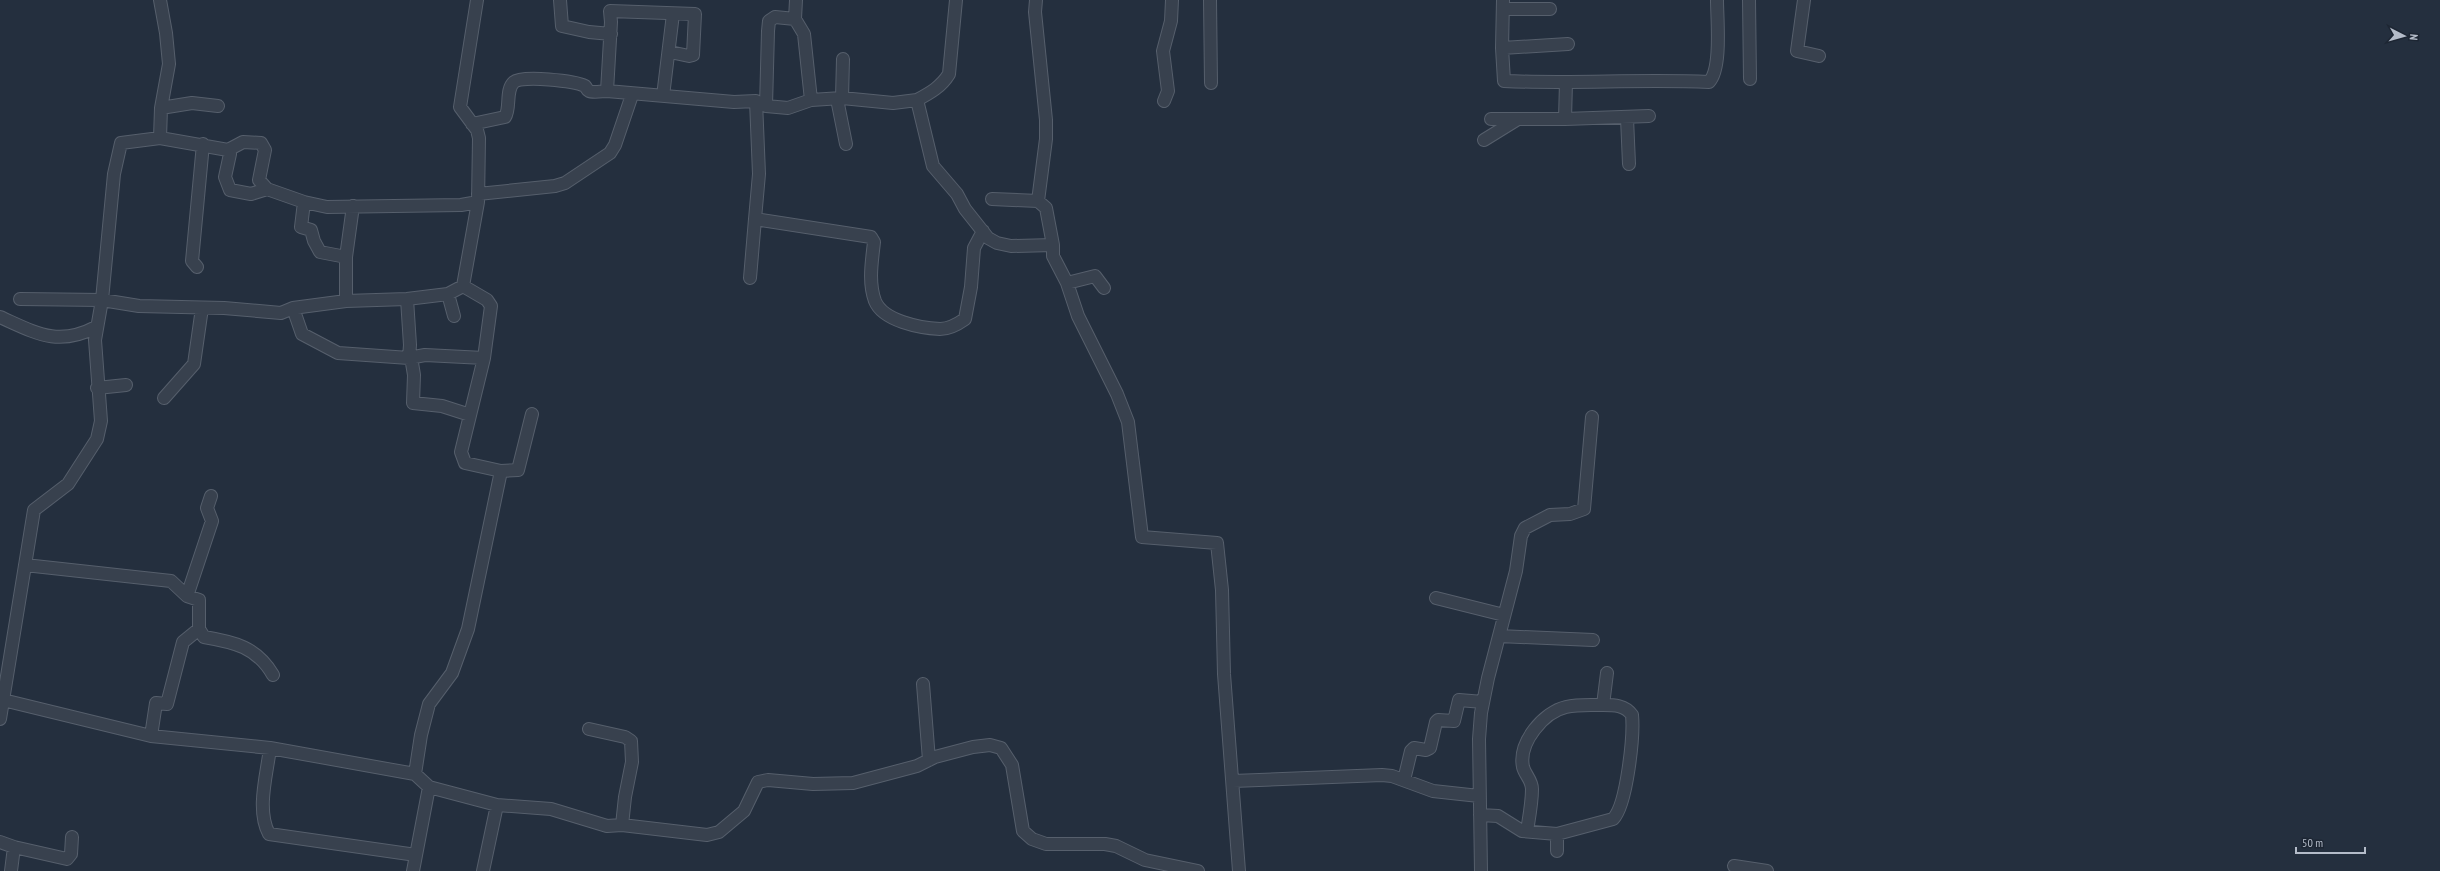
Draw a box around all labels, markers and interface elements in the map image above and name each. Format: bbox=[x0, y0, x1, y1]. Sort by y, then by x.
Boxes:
north arrow bbox=[2384, 16, 2424, 56]
text: N bbox=[2407, 33, 2421, 41]
scale bar bbox=[2296, 829, 2365, 855]
text: 50 m bbox=[2302, 835, 2323, 850]

